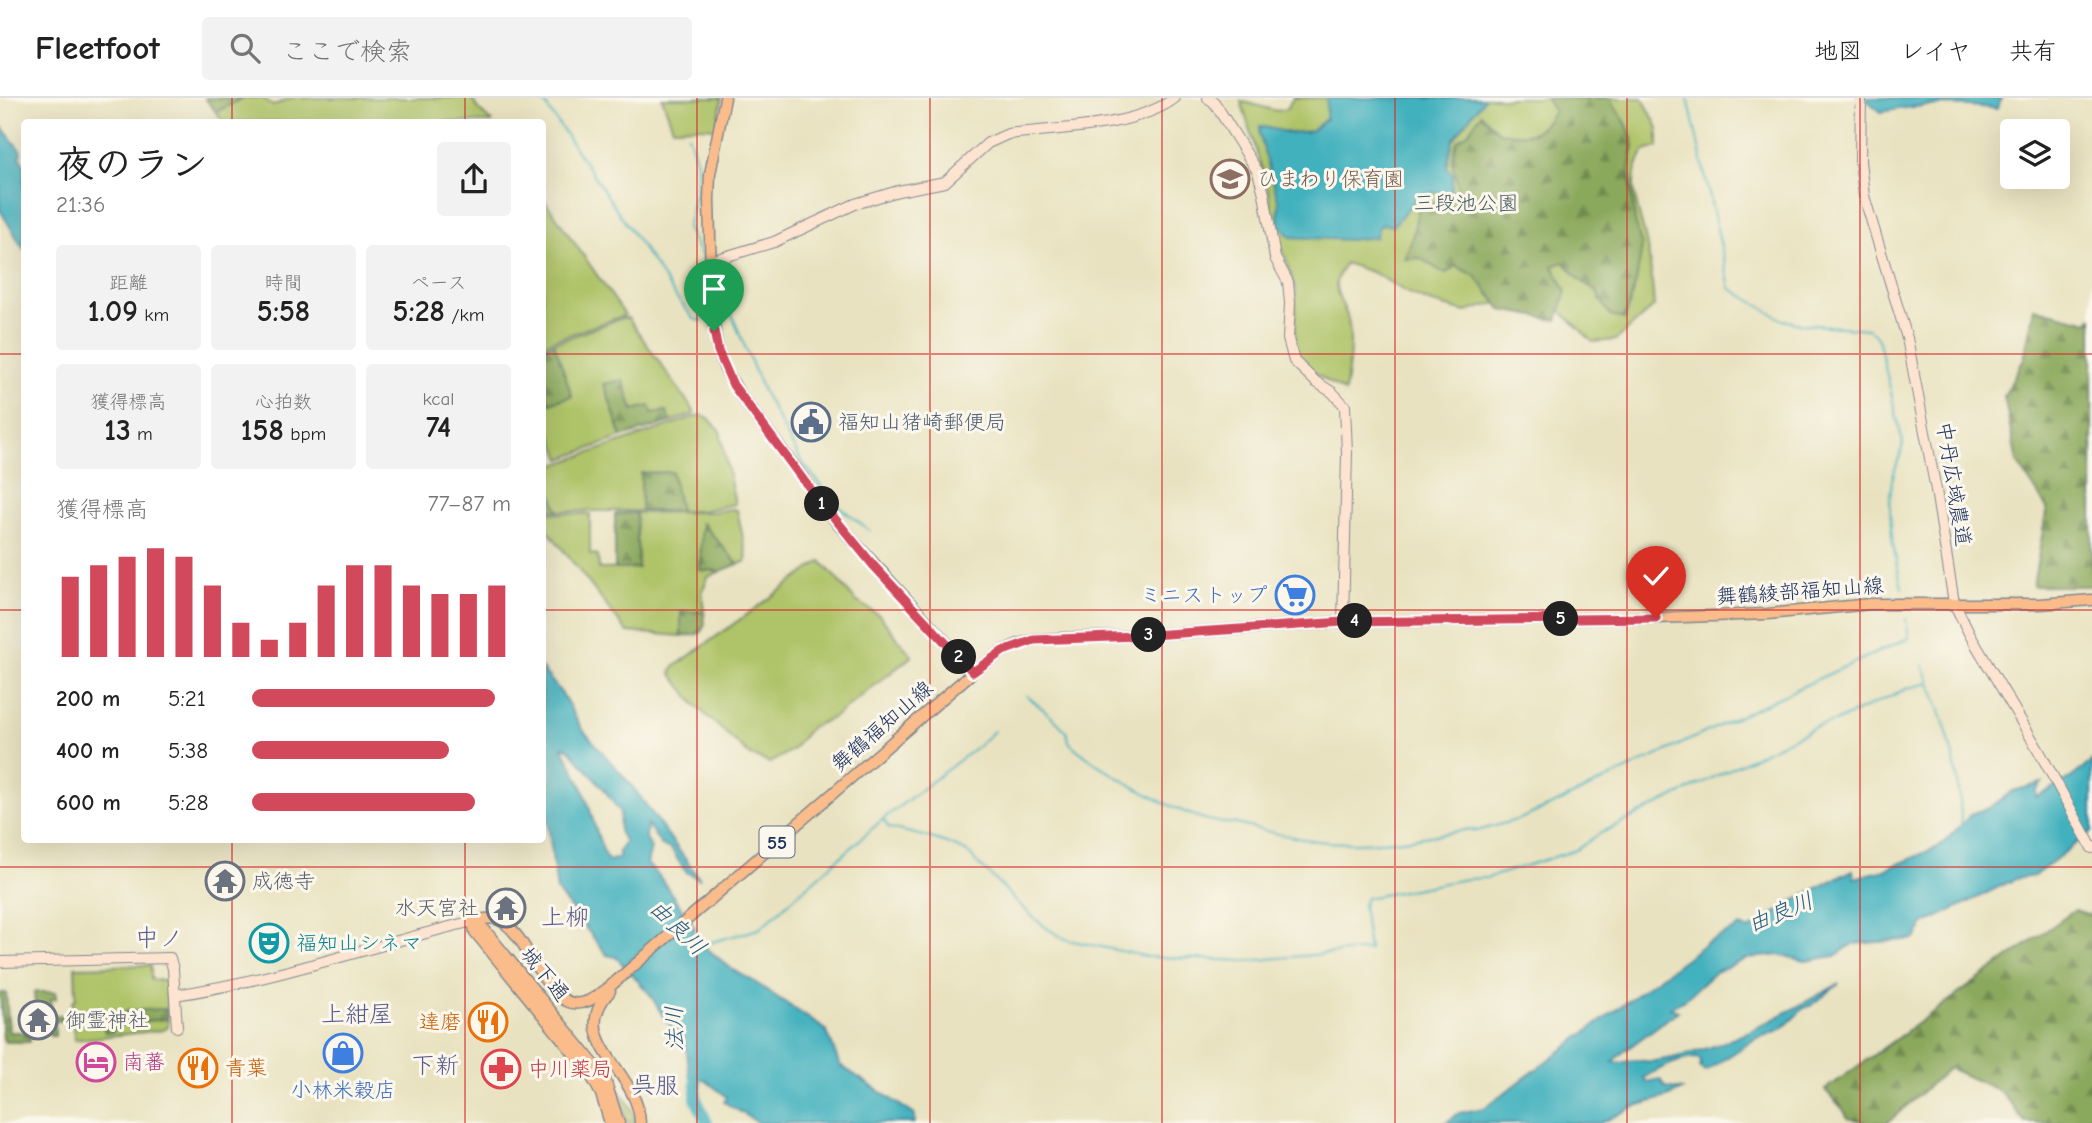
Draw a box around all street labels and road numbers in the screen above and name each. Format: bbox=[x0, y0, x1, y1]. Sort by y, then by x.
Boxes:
street label: 中丹広域農道 bbox=[1932, 420, 1976, 548]
street label: 舞鶴綾部福知山線 bbox=[1715, 573, 1885, 609]
street label: 舞鶴福知山線 bbox=[827, 676, 937, 776]
road number: 55 bbox=[760, 827, 794, 858]
street label: 城下通 bbox=[516, 942, 574, 1006]

